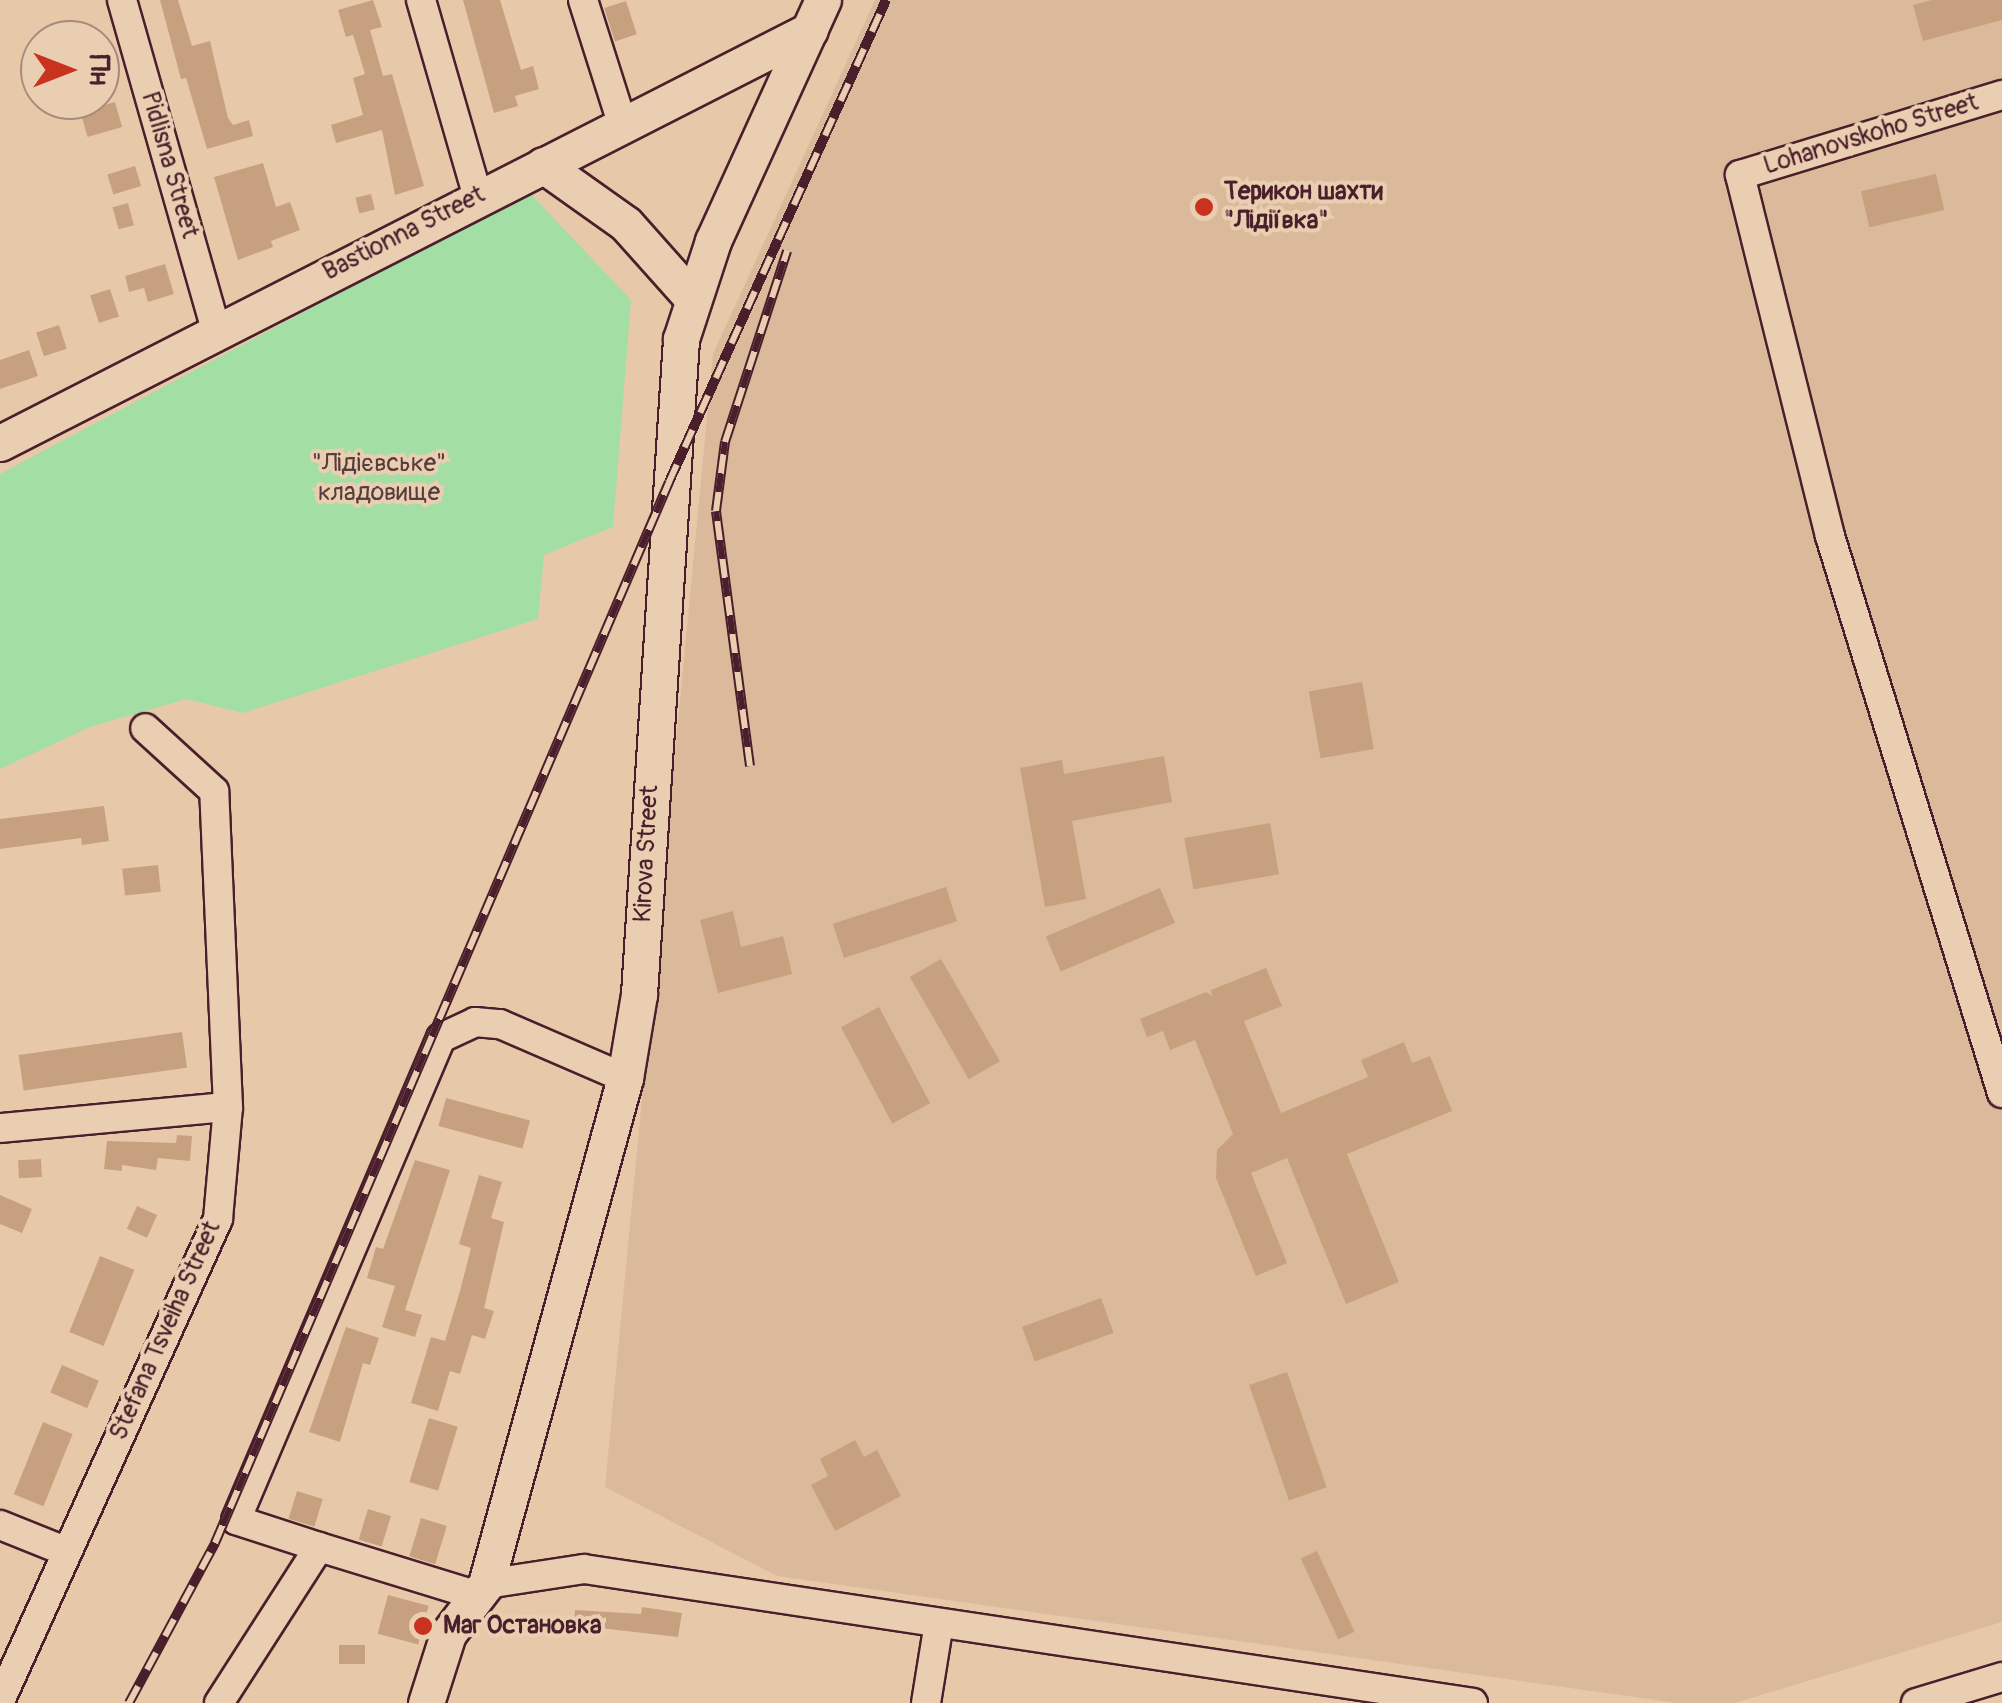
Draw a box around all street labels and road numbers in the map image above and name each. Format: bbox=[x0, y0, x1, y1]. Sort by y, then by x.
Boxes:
street label: Pidlisna Street bbox=[134, 88, 204, 242]
street label: Lohanovskoho Street bbox=[1760, 88, 1982, 182]
street label: Bastionna Street bbox=[318, 180, 490, 288]
street label: Kirova Street bbox=[628, 785, 666, 923]
street label: Stefana Tsveiha Street bbox=[104, 1217, 228, 1445]

